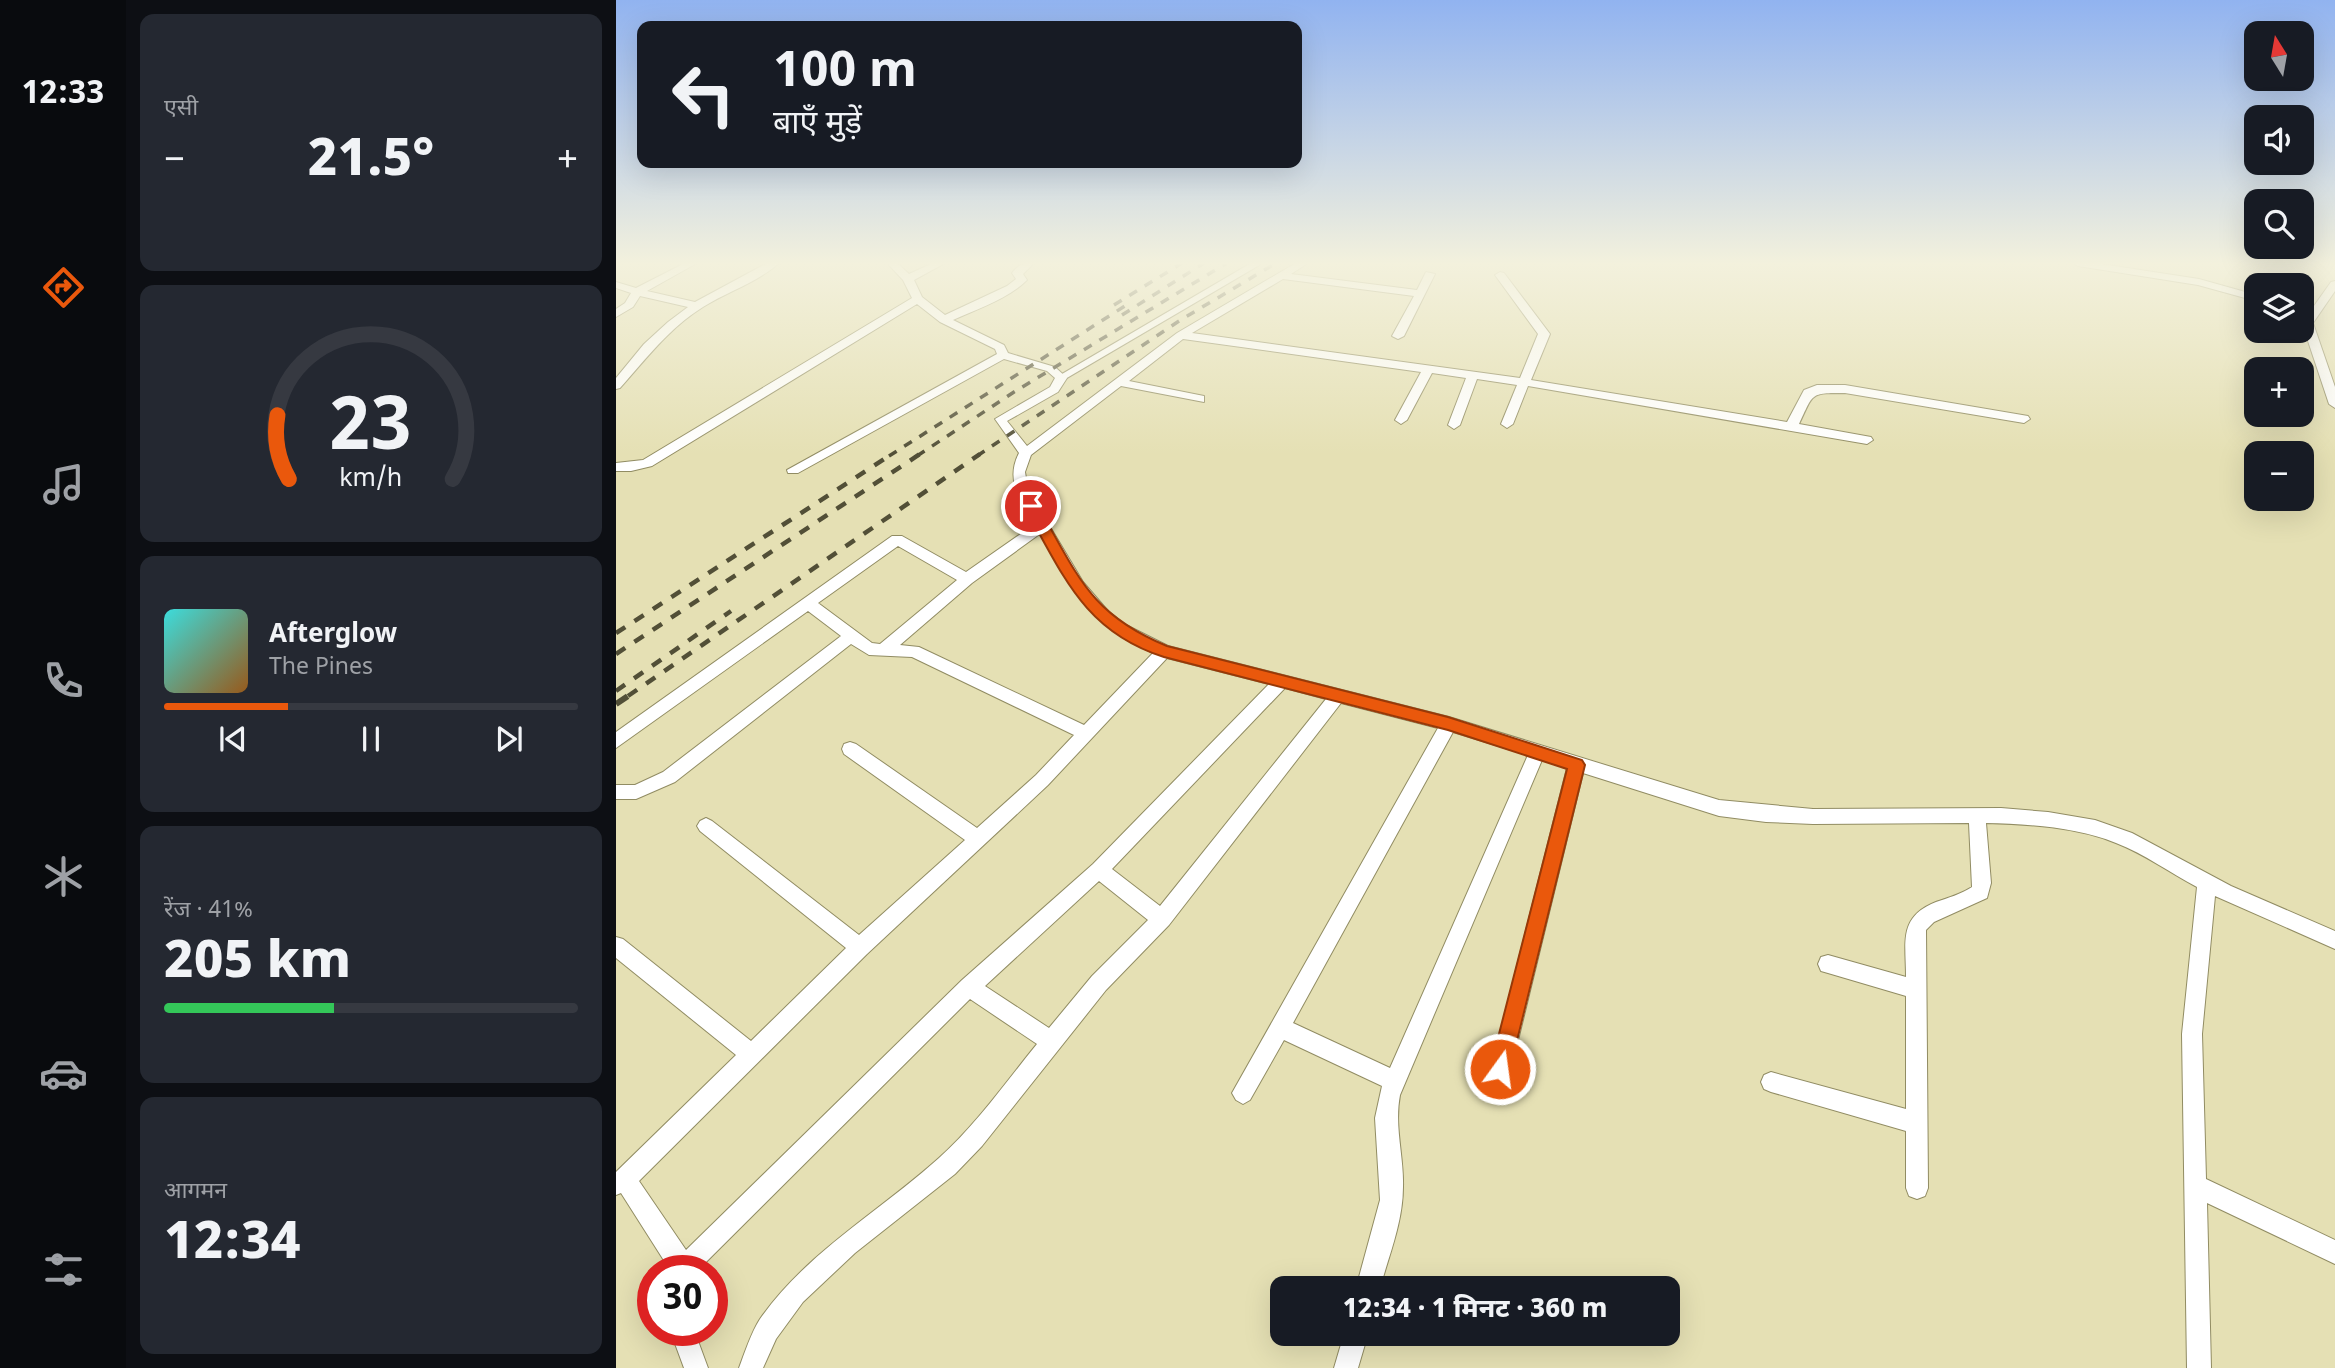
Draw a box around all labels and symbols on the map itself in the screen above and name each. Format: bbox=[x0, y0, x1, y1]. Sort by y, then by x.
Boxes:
north arrow bbox=[2244, 21, 2314, 91]
pin bbox=[1001, 476, 1061, 536]
position arrow bbox=[1463, 1032, 1537, 1106]
speed limit sign: 30 bbox=[637, 1255, 728, 1346]

